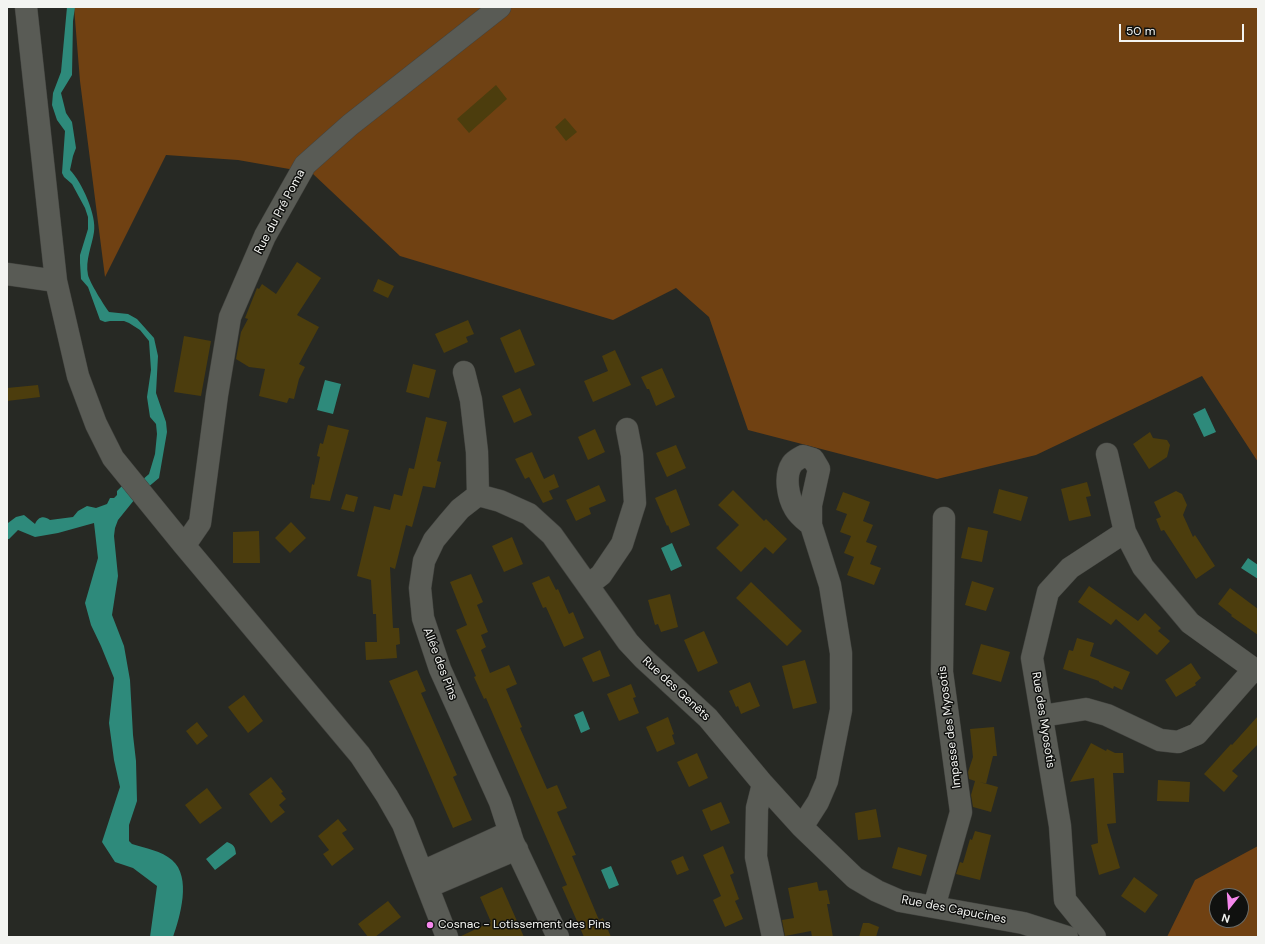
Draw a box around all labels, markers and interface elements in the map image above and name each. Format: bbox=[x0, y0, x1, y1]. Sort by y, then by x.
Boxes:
scale bar bbox=[1121, 16, 1246, 42]
text: 50 m bbox=[1126, 23, 1155, 39]
street label: Rue du Pré Poma bbox=[252, 167, 308, 257]
street label: Allée des Pins bbox=[420, 626, 460, 702]
street label: Rue des Genêts bbox=[639, 654, 713, 724]
street label: Impasse des Myosotis bbox=[935, 665, 965, 789]
street label: Rue des Myosotis bbox=[1028, 671, 1058, 769]
north arrow bbox=[1209, 888, 1249, 928]
street label: Rue des Capucines bbox=[900, 893, 1008, 927]
text: N bbox=[1220, 911, 1232, 926]
place label: Cosnac - Lotissement des Pins bbox=[438, 918, 611, 932]
marker: Cosnac - Lotissement des Pins bbox=[425, 920, 435, 930]

